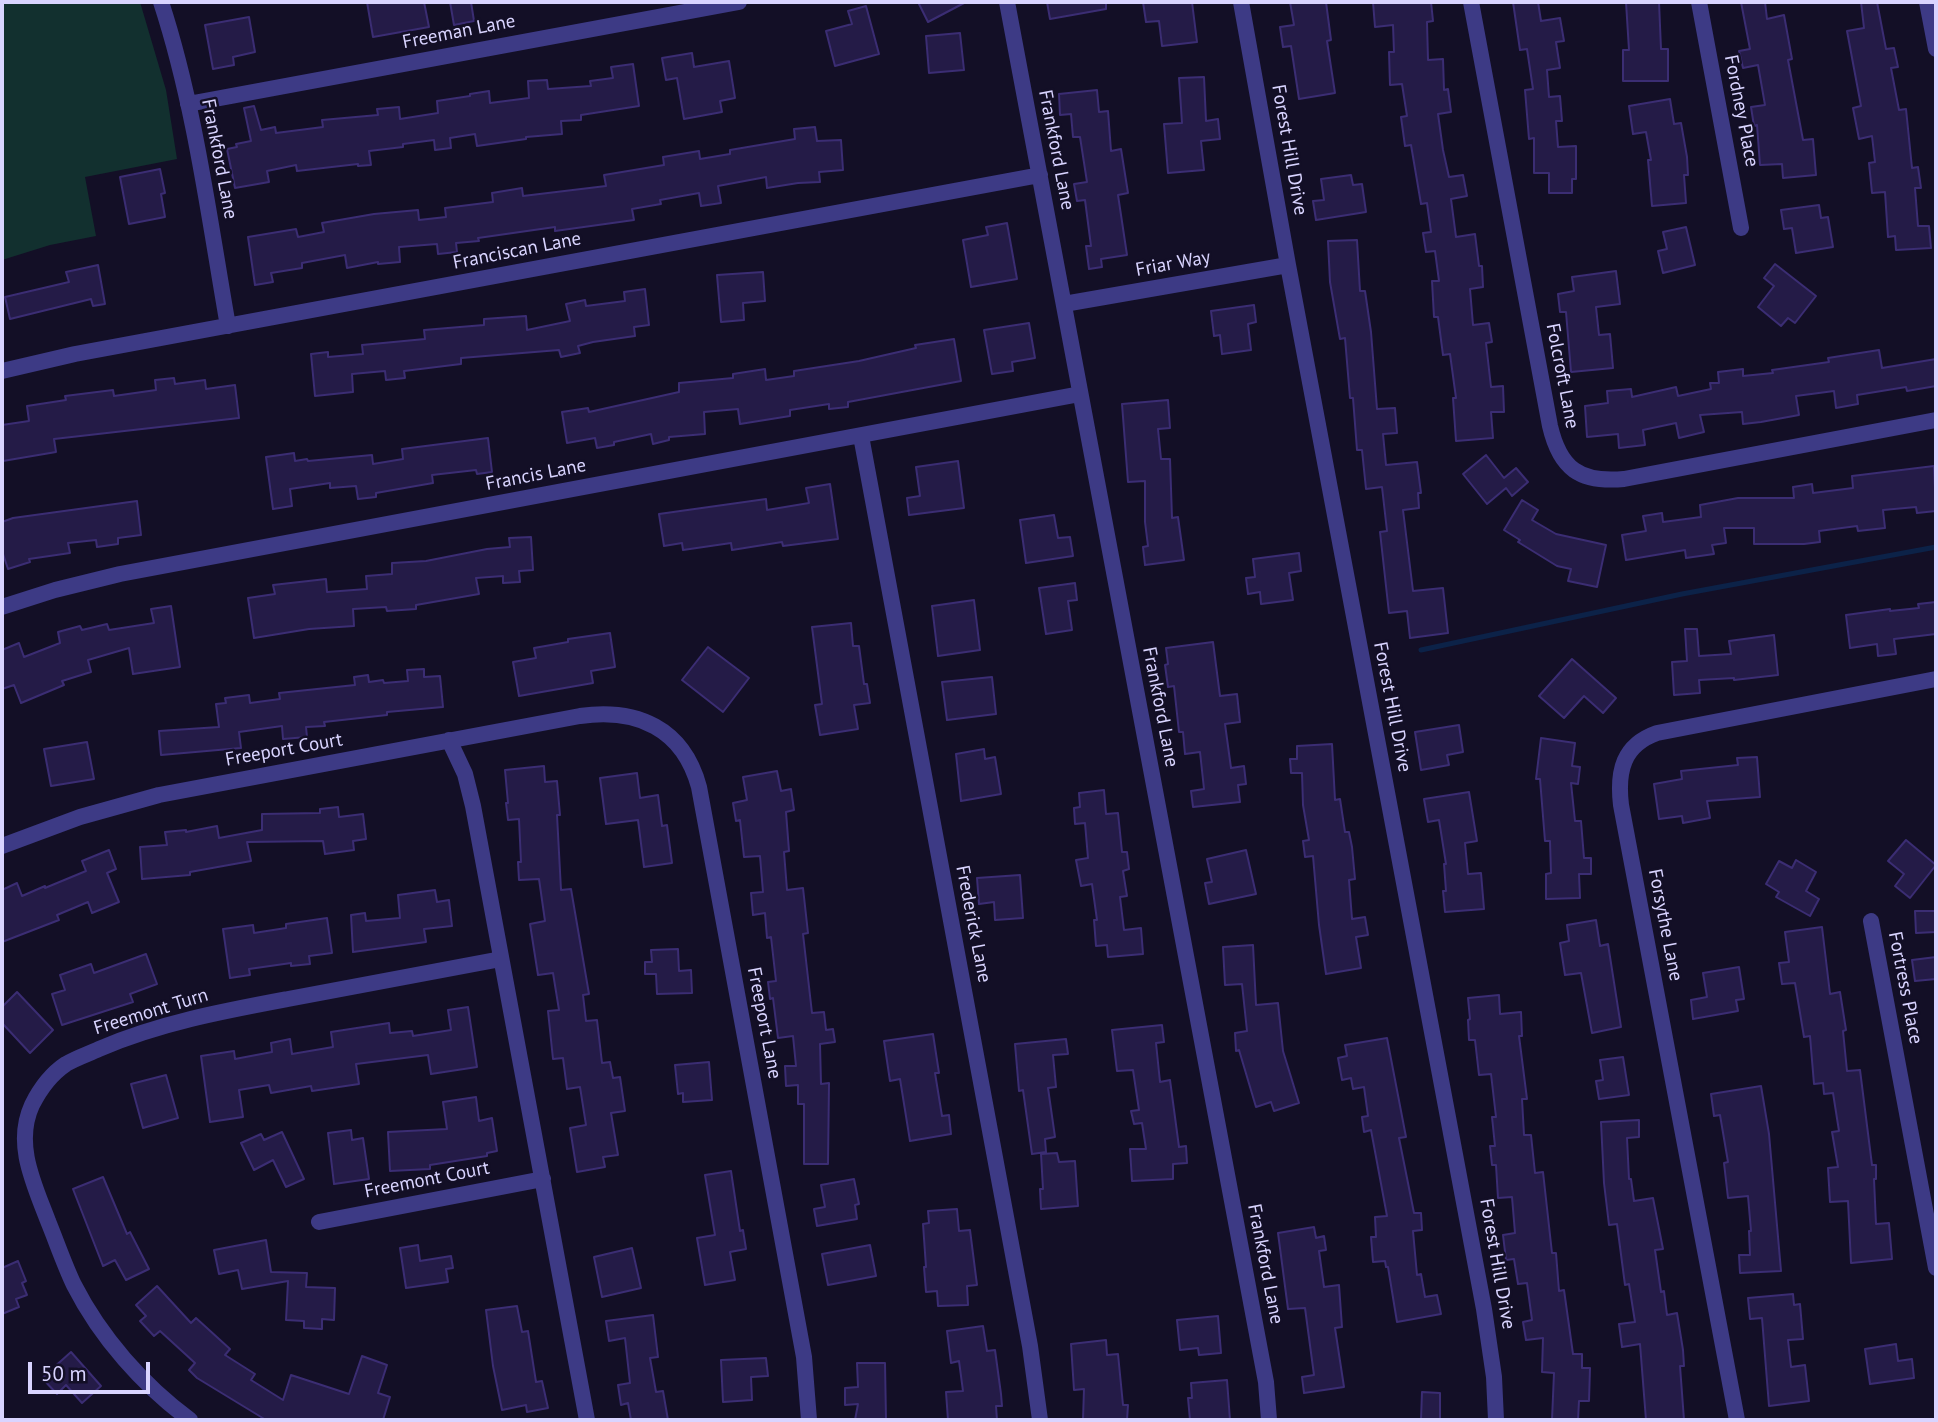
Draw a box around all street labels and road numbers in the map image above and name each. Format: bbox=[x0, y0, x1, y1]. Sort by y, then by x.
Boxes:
street label: Freeman Lane bbox=[401, 10, 517, 54]
street label: Fordney Place bbox=[1719, 53, 1763, 169]
street label: Forest Hill Drive bbox=[1266, 83, 1312, 217]
street label: Frankford Lane bbox=[1033, 88, 1079, 212]
street label: Frankford Lane bbox=[196, 97, 242, 221]
street label: Franciscan Lane bbox=[451, 227, 583, 275]
street label: Friar Way bbox=[1134, 246, 1212, 282]
street label: Folcroft Lane bbox=[1541, 321, 1583, 431]
street label: Francis Lane bbox=[484, 454, 588, 496]
street label: Forest Hill Drive bbox=[1368, 640, 1416, 774]
street label: Frankford Lane bbox=[1137, 645, 1183, 769]
street label: Freeport Court bbox=[224, 728, 344, 772]
street label: Frederick Lane bbox=[950, 863, 996, 985]
street label: Forsythe Lane bbox=[1643, 867, 1687, 983]
street label: Fortress Place bbox=[1883, 930, 1927, 1046]
street label: Freeport Lane bbox=[742, 965, 786, 1081]
street label: Freemont Turn bbox=[91, 984, 211, 1040]
street label: Freemont Court bbox=[363, 1157, 491, 1203]
street label: Forest Hill Drive bbox=[1474, 1197, 1520, 1331]
street label: Frankford Lane bbox=[1242, 1202, 1288, 1326]

